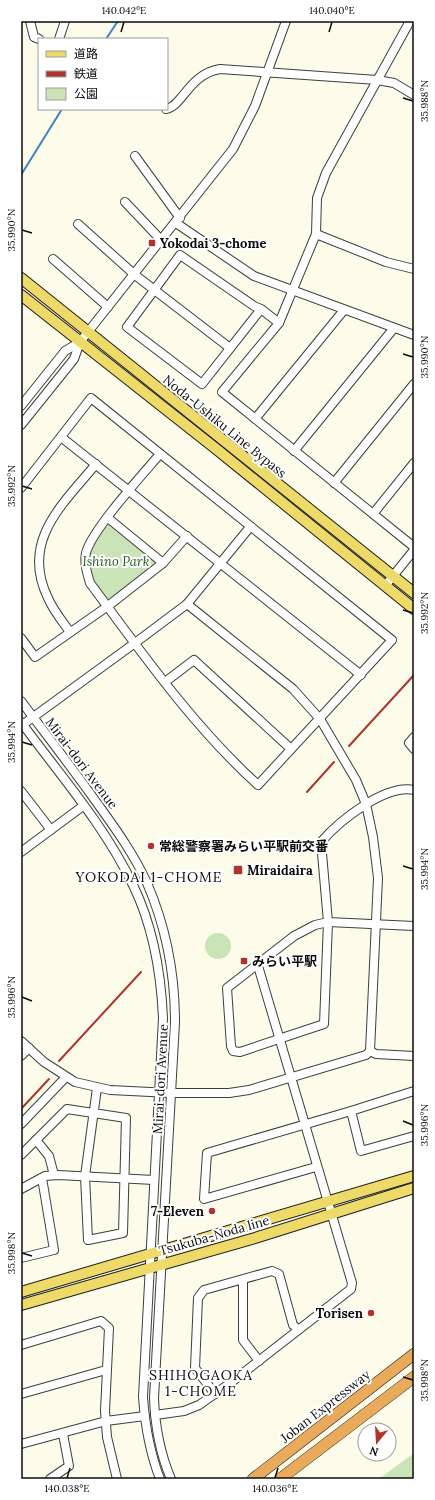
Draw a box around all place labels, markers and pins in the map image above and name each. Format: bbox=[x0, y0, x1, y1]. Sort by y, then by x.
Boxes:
place label: Yokodai 3-chome bbox=[160, 235, 266, 252]
marker: Yokodai 3-chome bbox=[147, 238, 157, 248]
place label: 常総警察署みらい平駅前交番 bbox=[159, 838, 328, 855]
marker: 常総警察署みらい平駅前交番 bbox=[146, 841, 156, 851]
place label: Miraidaira bbox=[247, 862, 313, 879]
marker: Miraidaira bbox=[232, 864, 244, 876]
place label: みらい平駅 bbox=[252, 953, 317, 970]
marker: みらい平駅 bbox=[239, 956, 249, 966]
place label: 7-Eleven bbox=[151, 1203, 205, 1220]
marker: 7-Eleven bbox=[207, 1206, 217, 1216]
place label: Torisen bbox=[316, 1305, 364, 1322]
marker: Torisen bbox=[366, 1308, 376, 1318]

